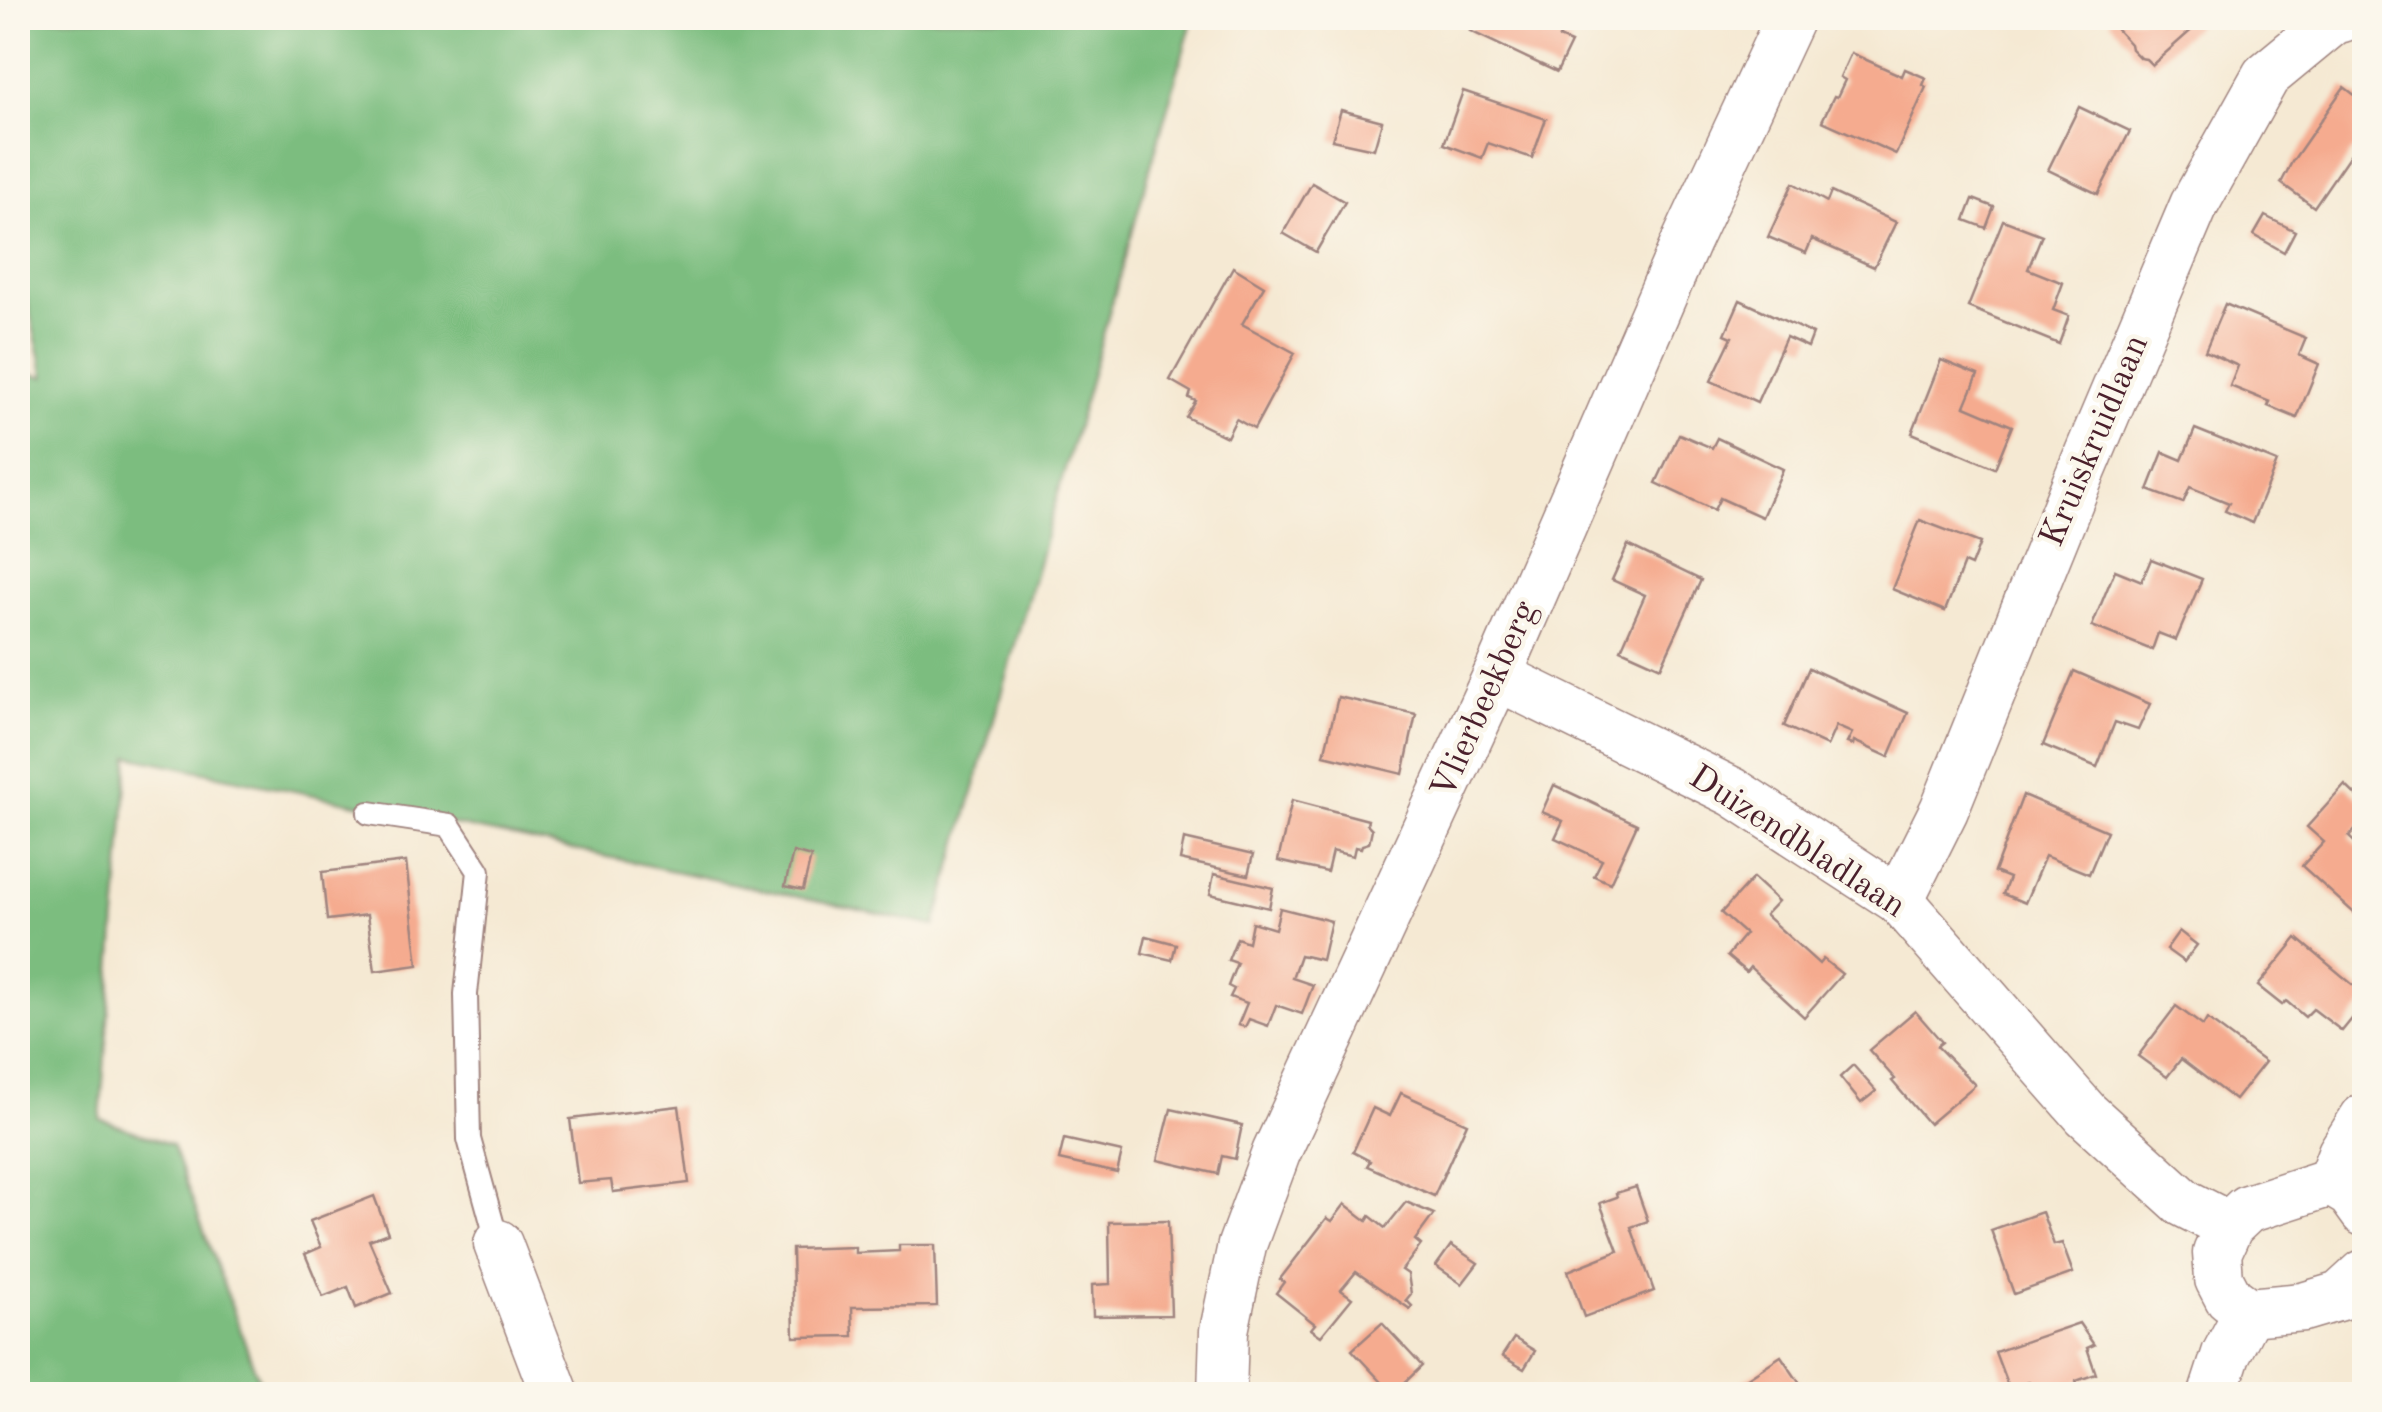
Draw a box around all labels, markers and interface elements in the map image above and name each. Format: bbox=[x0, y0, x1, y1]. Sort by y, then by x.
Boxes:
street label: Kruiskruidlaan bbox=[2035, 330, 2155, 552]
street label: Vlierbeekberg bbox=[1426, 596, 1544, 804]
street label: Duizendbladlaan bbox=[1683, 759, 1911, 925]

